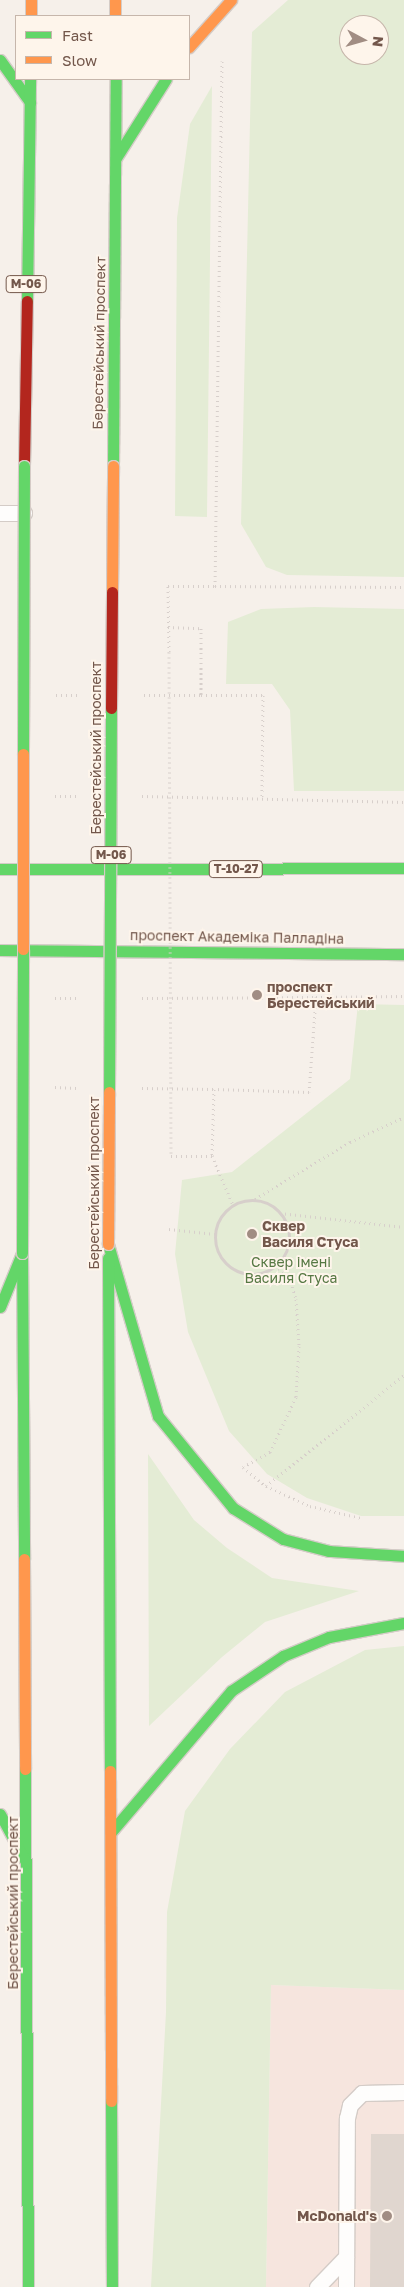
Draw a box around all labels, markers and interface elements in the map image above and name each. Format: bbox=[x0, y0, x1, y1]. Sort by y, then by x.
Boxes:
legend bbox=[15, 15, 190, 80]
north arrow bbox=[339, 15, 389, 65]
text: Fast bbox=[62, 26, 93, 44]
text: N bbox=[369, 35, 387, 48]
text: Slow bbox=[62, 51, 97, 69]
street label: Берестейський проспект bbox=[89, 256, 109, 430]
road number: М-06 bbox=[5, 274, 47, 294]
street label: Берестейський проспект bbox=[88, 661, 104, 835]
road number: М-06 bbox=[90, 846, 132, 864]
road number: Т-10-27 bbox=[208, 860, 264, 879]
street label: проспект Академіка Палладіна bbox=[130, 927, 344, 947]
place label: проспект Берестейський bbox=[267, 979, 375, 1012]
marker: проспект Берестейський bbox=[251, 989, 263, 1001]
street label: Берестейський проспект bbox=[86, 1096, 102, 1270]
place label: Сквер Василя Стуса bbox=[262, 1218, 358, 1250]
marker: Сквер Василя Стуса bbox=[246, 1228, 258, 1240]
park label: Сквер імені Василя Стуса bbox=[245, 1254, 337, 1286]
street label: Берестейський проспект bbox=[5, 1816, 21, 1990]
place label: McDonald's bbox=[297, 2208, 377, 2224]
marker: McDonald's bbox=[381, 2210, 393, 2222]

